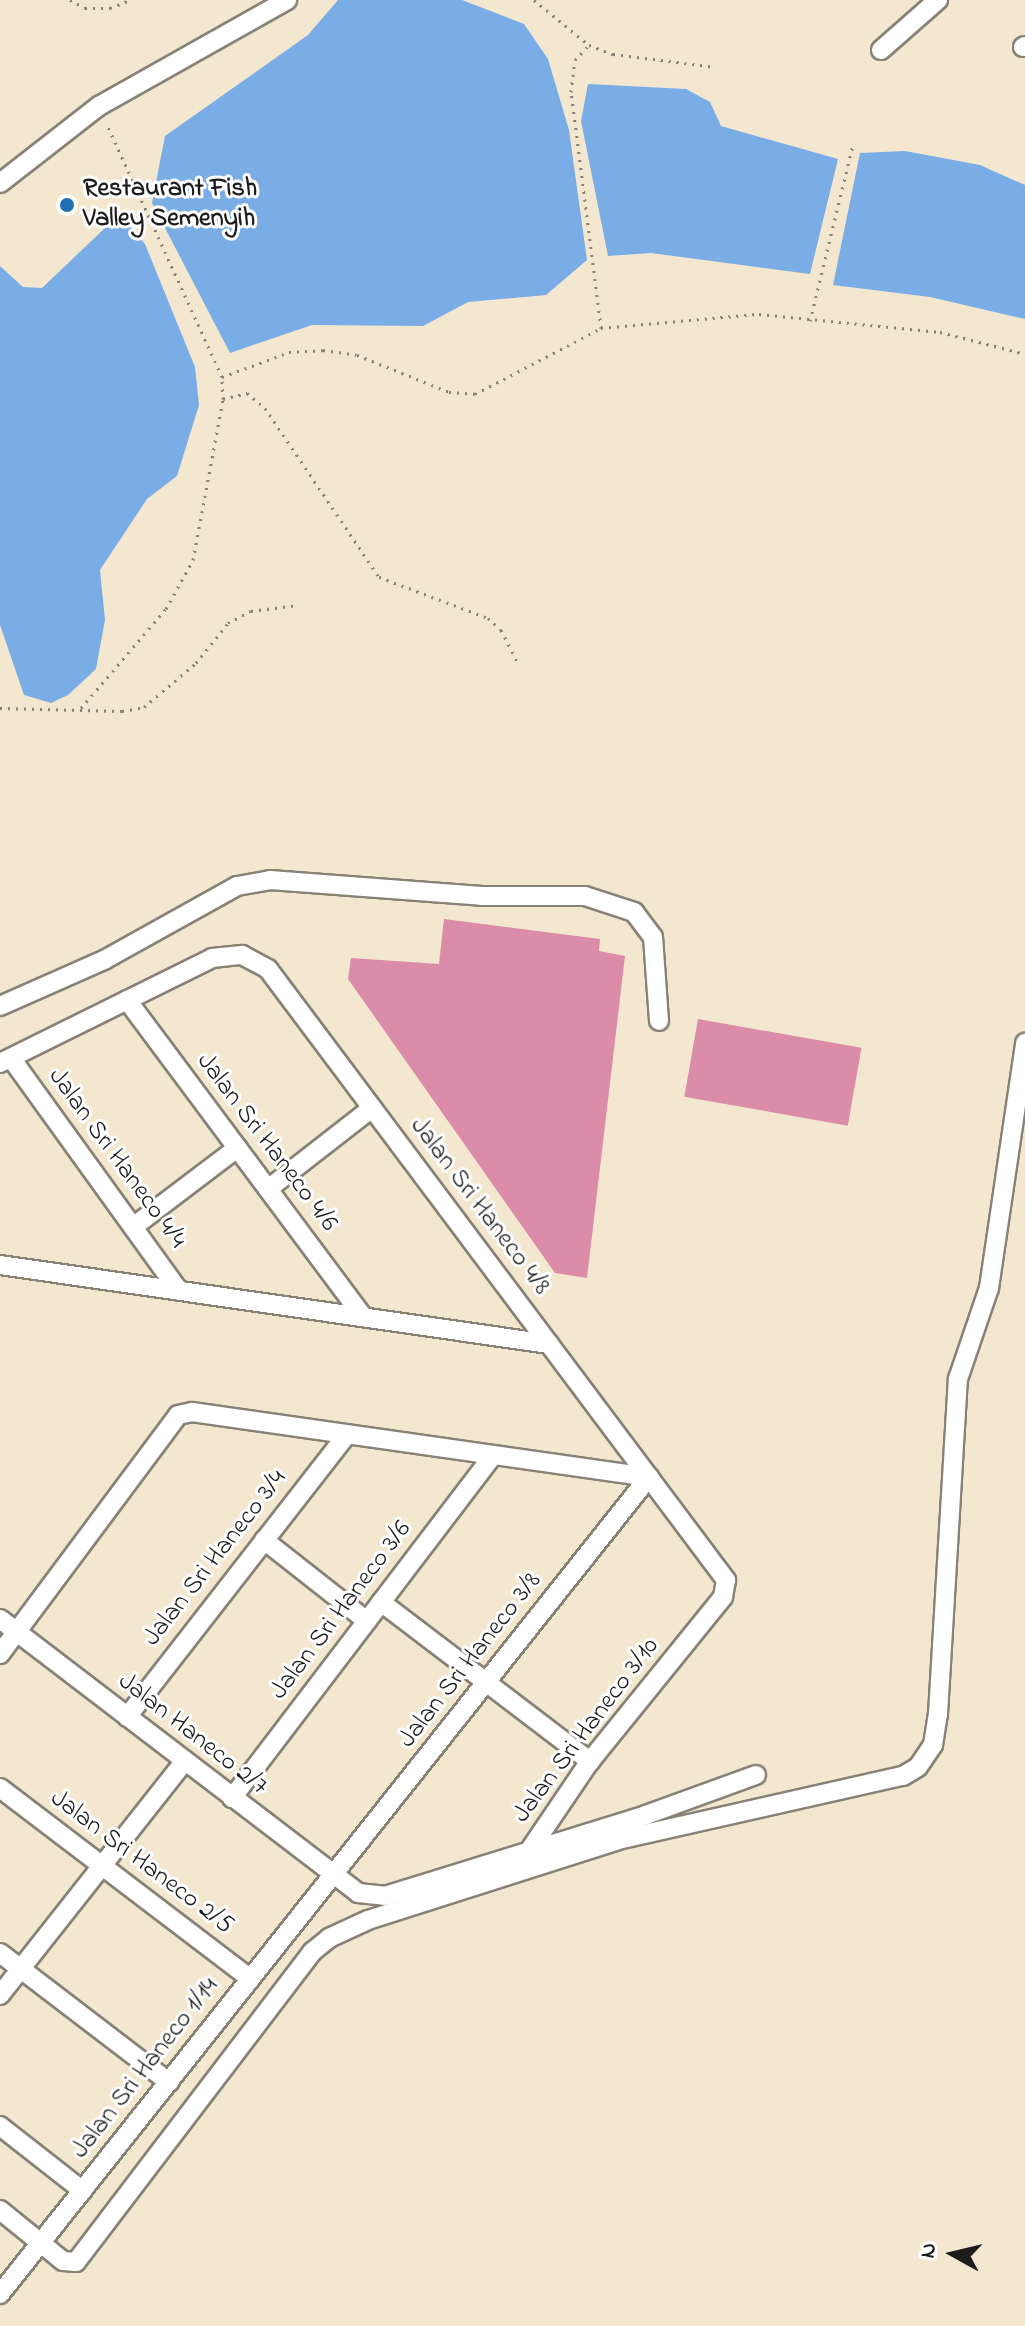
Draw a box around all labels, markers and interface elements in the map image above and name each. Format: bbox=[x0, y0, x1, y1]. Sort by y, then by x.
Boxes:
place label: Restaurant Fish Valley Semenyih bbox=[83, 174, 257, 236]
marker: Restaurant Fish Valley Semenyih bbox=[58, 196, 76, 214]
street label: Jalan Sri Haneco 4/6 bbox=[189, 1047, 343, 1239]
street label: Jalan Sri Haneco 4/4 bbox=[40, 1063, 192, 1255]
street label: Jalan Sri Haneco 4/8 bbox=[402, 1112, 556, 1302]
street label: Jalan Sri Haneco 3/4 bbox=[138, 1465, 294, 1653]
street label: Jalan Sri Haneco 3/6 bbox=[265, 1515, 419, 1707]
street label: Jalan Sri Haneco 3/8 bbox=[393, 1567, 549, 1755]
street label: Jalan Sri Haneco 3/10 bbox=[507, 1632, 667, 1830]
street label: Jalan Haneco 2/7 bbox=[111, 1667, 273, 1803]
street label: Jalan Sri Haneco 2/5 bbox=[43, 1784, 239, 1942]
street label: Jalan Sri Haneco 1/14 bbox=[66, 1972, 226, 2166]
north arrow bbox=[913, 2214, 993, 2294]
text: N bbox=[912, 2241, 946, 2260]

